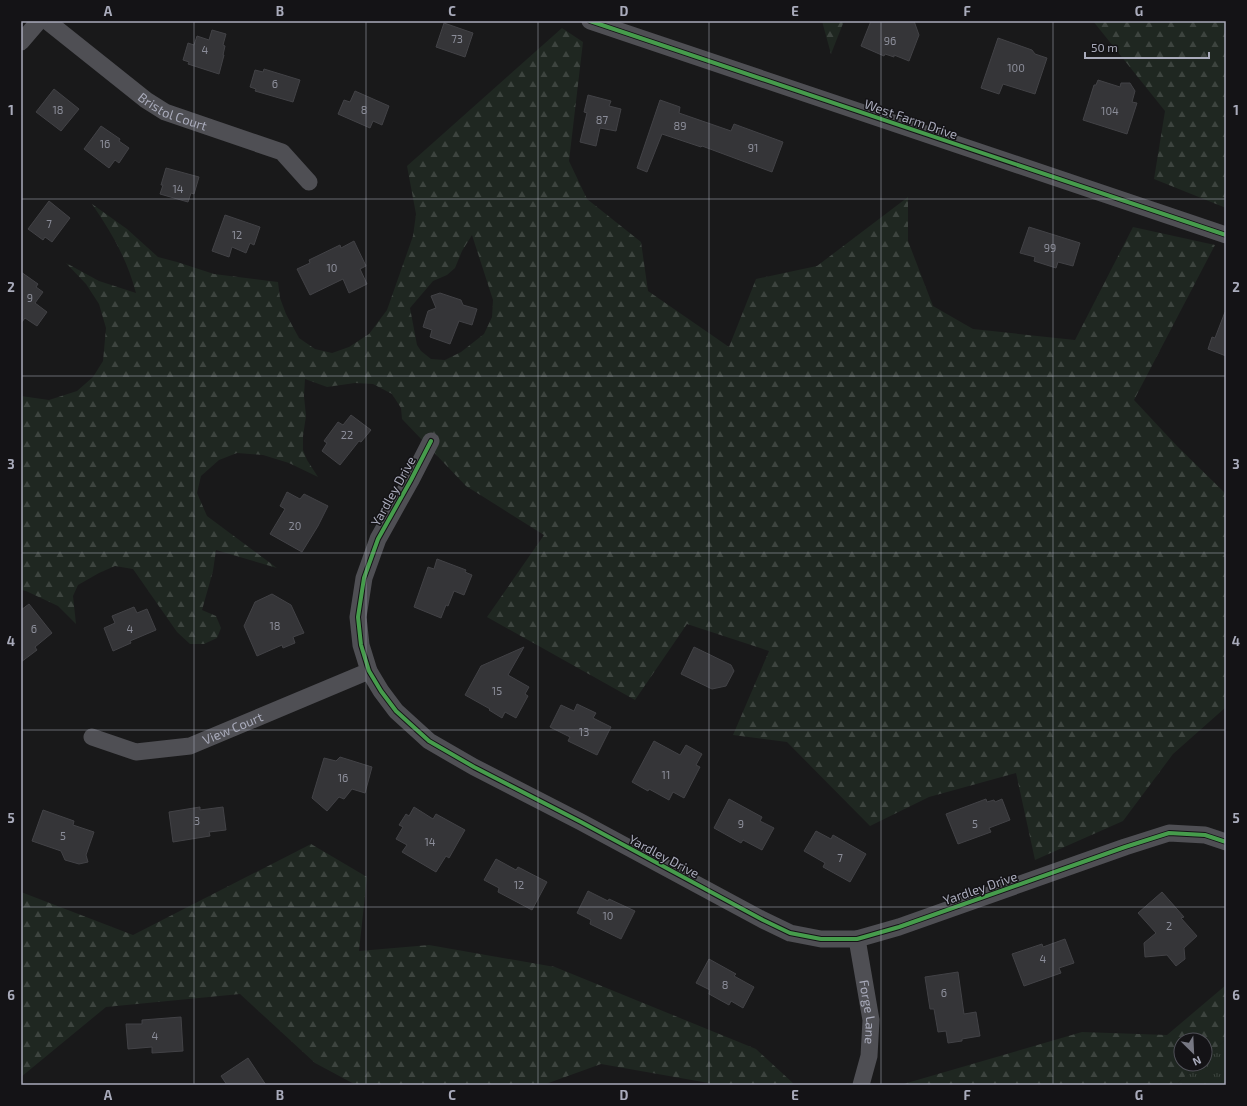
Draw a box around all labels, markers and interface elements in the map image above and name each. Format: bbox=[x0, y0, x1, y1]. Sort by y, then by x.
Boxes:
text: A bbox=[104, 3, 113, 19]
text: B bbox=[276, 3, 284, 19]
text: C bbox=[448, 3, 456, 19]
text: D bbox=[620, 3, 629, 19]
text: E bbox=[791, 3, 799, 19]
text: F bbox=[963, 3, 971, 19]
text: G bbox=[1135, 3, 1143, 19]
house number: 73 bbox=[451, 32, 463, 45]
house number: 96 bbox=[884, 34, 896, 47]
scale bar bbox=[1085, 34, 1209, 60]
text: 50 m bbox=[1091, 40, 1118, 54]
house number: 4 bbox=[202, 43, 209, 56]
house number: 100 bbox=[1007, 61, 1025, 74]
house number: 6 bbox=[272, 77, 278, 90]
street label: Bristol Court bbox=[135, 89, 209, 134]
street label: West Farm Drive bbox=[862, 96, 960, 142]
text: 1 bbox=[8, 102, 14, 118]
text: 1 bbox=[1233, 102, 1239, 118]
house number: 18 bbox=[52, 103, 64, 116]
house number: 8 bbox=[361, 103, 367, 116]
house number: 104 bbox=[1101, 104, 1119, 117]
house number: 87 bbox=[596, 113, 609, 126]
house number: 89 bbox=[674, 119, 686, 132]
house number: 16 bbox=[100, 137, 110, 150]
house number: 91 bbox=[748, 141, 758, 154]
house number: 14 bbox=[172, 182, 184, 195]
house number: 7 bbox=[46, 217, 52, 230]
house number: 12 bbox=[232, 228, 242, 241]
house number: 99 bbox=[1044, 241, 1056, 254]
house number: 10 bbox=[326, 261, 338, 274]
text: 2 bbox=[7, 279, 15, 295]
text: 2 bbox=[1232, 279, 1240, 295]
house number: 9 bbox=[27, 291, 33, 304]
house number: 22 bbox=[341, 428, 353, 441]
street label: Yardley Drive bbox=[367, 453, 419, 529]
text: 3 bbox=[7, 456, 15, 472]
text: 3 bbox=[1232, 456, 1240, 472]
house number: 20 bbox=[289, 519, 301, 532]
house number: 18 bbox=[269, 619, 281, 632]
house number: 6 bbox=[31, 622, 37, 635]
house number: 4 bbox=[127, 622, 134, 635]
text: 4 bbox=[7, 633, 15, 649]
text: 4 bbox=[1232, 633, 1240, 649]
house number: 15 bbox=[492, 684, 502, 697]
street label: View Court bbox=[200, 708, 265, 748]
house number: 13 bbox=[579, 725, 589, 738]
house number: 11 bbox=[662, 768, 670, 781]
house number: 16 bbox=[338, 771, 348, 784]
text: 5 bbox=[7, 810, 15, 826]
text: 5 bbox=[1232, 810, 1240, 826]
house number: 3 bbox=[194, 814, 200, 827]
house number: 9 bbox=[738, 817, 744, 830]
house number: 5 bbox=[972, 817, 978, 830]
house number: 5 bbox=[60, 829, 66, 842]
street label: Yardley Drive bbox=[626, 831, 702, 881]
house number: 14 bbox=[424, 835, 436, 848]
house number: 7 bbox=[837, 851, 843, 864]
street label: Yardley Drive bbox=[941, 868, 1019, 908]
house number: 12 bbox=[514, 878, 524, 891]
house number: 10 bbox=[602, 909, 614, 922]
house number: 2 bbox=[1166, 919, 1172, 932]
house number: 4 bbox=[1040, 952, 1047, 965]
house number: 8 bbox=[722, 978, 728, 991]
street label: Forge Lane bbox=[856, 979, 879, 1045]
house number: 6 bbox=[941, 986, 947, 999]
text: 6 bbox=[7, 987, 15, 1003]
text: 6 bbox=[1232, 987, 1240, 1003]
house number: 4 bbox=[152, 1029, 159, 1042]
north arrow bbox=[1173, 1032, 1213, 1072]
text: N bbox=[1191, 1054, 1204, 1069]
text: A bbox=[104, 1087, 113, 1103]
text: B bbox=[276, 1087, 284, 1103]
text: C bbox=[448, 1087, 456, 1103]
text: D bbox=[620, 1087, 629, 1103]
text: E bbox=[791, 1087, 799, 1103]
text: F bbox=[963, 1087, 971, 1103]
text: G bbox=[1135, 1087, 1143, 1103]

